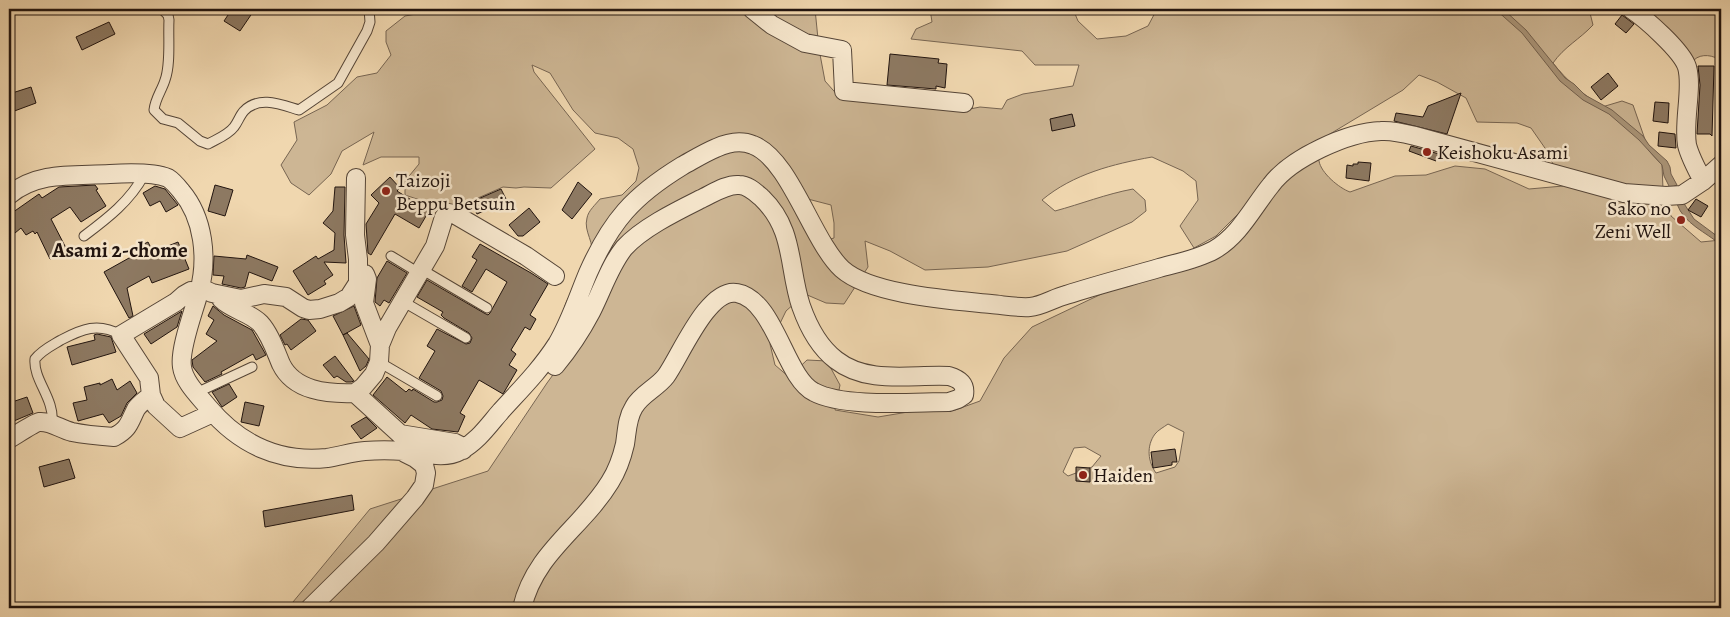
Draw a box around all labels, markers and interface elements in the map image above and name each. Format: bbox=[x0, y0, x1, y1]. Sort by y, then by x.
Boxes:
place label: Keishoku Asami bbox=[1437, 139, 1568, 166]
marker: Keishoku Asami bbox=[1421, 146, 1433, 158]
place label: Taizoji Beppu Betsuin bbox=[396, 167, 515, 217]
marker: Taizoji Beppu Betsuin bbox=[380, 185, 392, 197]
place label: Sako no Zeni Well bbox=[1595, 195, 1671, 245]
marker: Sako no Zeni Well bbox=[1675, 214, 1687, 226]
district label: Asami 2-chome bbox=[51, 236, 188, 264]
place label: Haiden bbox=[1093, 462, 1153, 489]
marker: Haiden bbox=[1077, 469, 1089, 481]

